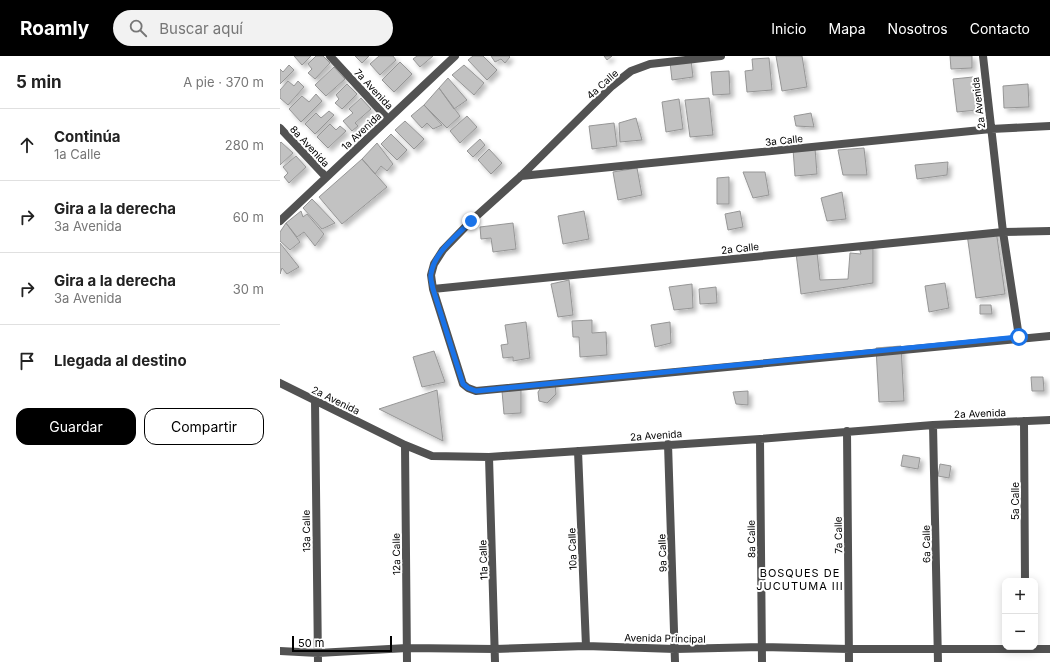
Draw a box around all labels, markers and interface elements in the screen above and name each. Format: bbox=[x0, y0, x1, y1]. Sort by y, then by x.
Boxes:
search box bbox=[113, 10, 393, 46]
text: Roamly bbox=[20, 17, 89, 40]
icon: search bbox=[127, 17, 149, 39]
text: Buscar aquí bbox=[159, 19, 243, 38]
text: Inicio bbox=[771, 20, 807, 37]
text: Mapa bbox=[829, 20, 866, 37]
text: Nosotros bbox=[888, 20, 948, 37]
text: Contacto bbox=[970, 20, 1030, 37]
street label: 7a Avenida bbox=[352, 66, 396, 112]
street label: 4a Calle bbox=[584, 67, 620, 101]
text: 5 min bbox=[16, 72, 62, 92]
text: A pie · 370 m bbox=[183, 74, 264, 90]
street label: 2a Avenida bbox=[969, 76, 987, 130]
street label: 1a Avenida bbox=[339, 110, 383, 152]
street label: 8a Avenida bbox=[288, 123, 332, 169]
text: Continúa bbox=[54, 127, 121, 146]
street label: 3a Calle bbox=[764, 132, 804, 148]
icon: ahead bbox=[16, 134, 38, 156]
text: 280 m bbox=[225, 137, 264, 153]
text: 1a Calle bbox=[54, 146, 101, 162]
text: Gira a la derecha bbox=[54, 199, 176, 218]
icon: right bbox=[16, 206, 38, 228]
text: 60 m bbox=[233, 209, 264, 225]
route end bbox=[462, 212, 480, 230]
text: 3a Avenida bbox=[54, 218, 122, 234]
street label: 2a Calle bbox=[720, 240, 760, 256]
text: Gira a la derecha bbox=[54, 271, 176, 290]
icon: right bbox=[16, 278, 38, 300]
text: 30 m bbox=[233, 281, 264, 297]
text: 3a Avenida bbox=[54, 290, 122, 306]
route start bbox=[1010, 328, 1028, 346]
icon: arrive bbox=[16, 350, 38, 372]
text: Llegada al destino bbox=[54, 351, 187, 370]
street label: 2a Avenida bbox=[310, 383, 362, 417]
street label: 2a Avenida bbox=[954, 406, 1006, 420]
button: Guardar bbox=[16, 408, 136, 445]
button: Compartir bbox=[144, 408, 264, 445]
street label: 2a Avenida bbox=[630, 427, 682, 443]
street label: 5a Calle bbox=[1009, 482, 1021, 520]
street label: 13a Calle bbox=[300, 510, 312, 552]
street label: 7a Calle bbox=[832, 516, 844, 554]
street label: 8a Calle bbox=[745, 520, 757, 558]
street label: 6a Calle bbox=[920, 525, 932, 563]
street label: 10a Calle bbox=[565, 527, 579, 570]
street label: 12a Calle bbox=[390, 533, 402, 575]
street label: 9a Calle bbox=[655, 534, 669, 572]
street label: 11a Calle bbox=[476, 540, 490, 580]
district label: BOSQUES DE JUCUTUMA III bbox=[756, 566, 844, 593]
map controls bbox=[1002, 578, 1038, 650]
button: + bbox=[1002, 578, 1038, 614]
button: − bbox=[1002, 614, 1038, 650]
street label: Avenida Principal bbox=[624, 631, 706, 645]
scale bar bbox=[292, 634, 392, 653]
text: 50 m bbox=[298, 636, 324, 650]

